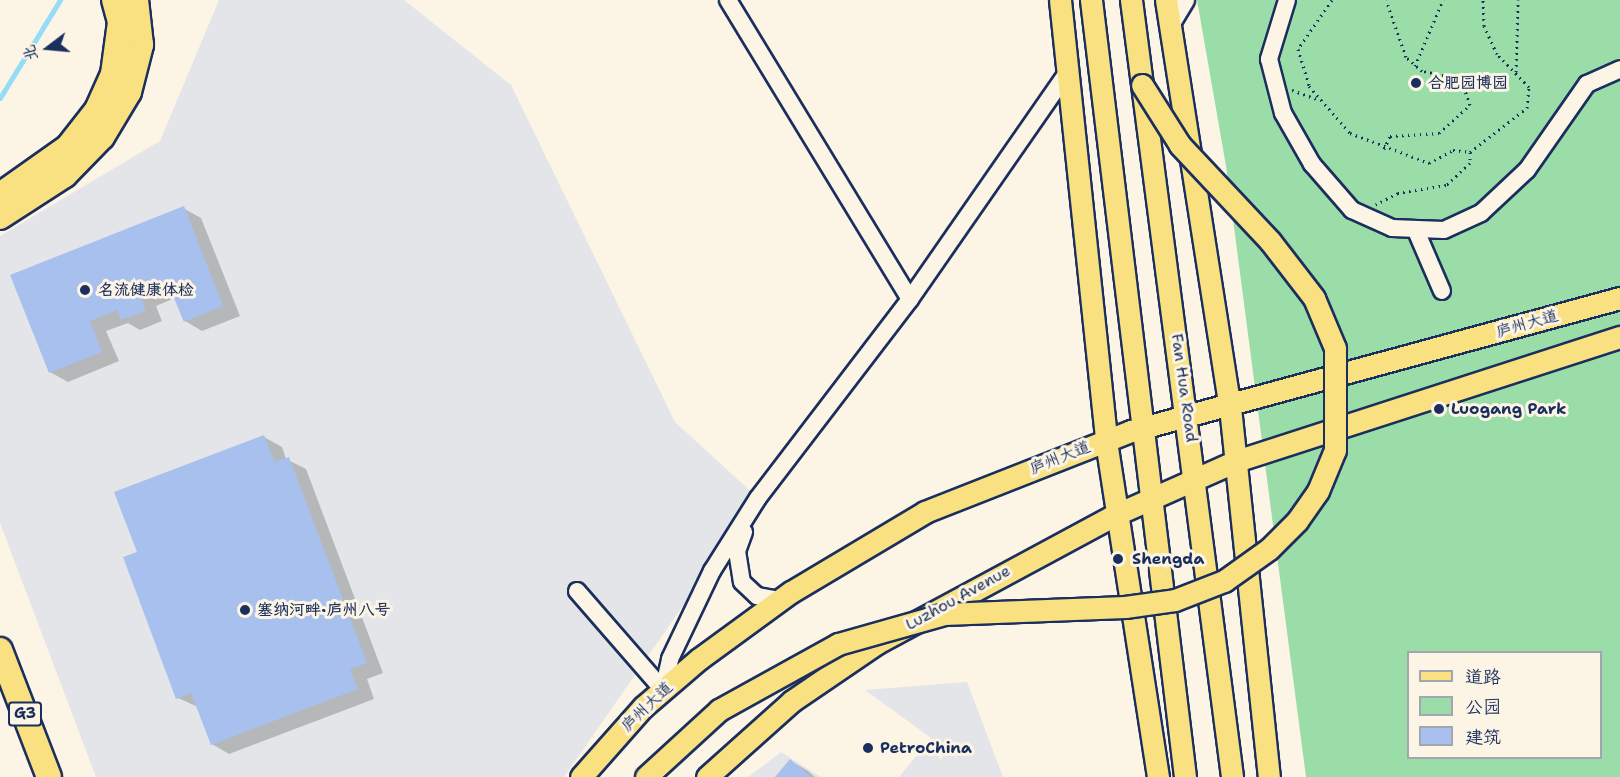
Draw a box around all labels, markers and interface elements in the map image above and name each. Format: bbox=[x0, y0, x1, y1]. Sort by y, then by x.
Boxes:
north arrow bbox=[18, 18, 78, 78]
text: 北 bbox=[18, 43, 43, 64]
place label: 合肥园博园 bbox=[1428, 73, 1508, 93]
marker: 合肥园博园 bbox=[1409, 76, 1423, 90]
place label: 名流健康体检 bbox=[98, 280, 194, 300]
marker: 名流健康体检 bbox=[76, 281, 94, 299]
street label: 庐州大道 bbox=[1494, 306, 1560, 342]
street label: Fan Hua Road bbox=[1167, 332, 1201, 444]
place label: Luogang Park bbox=[1451, 399, 1566, 419]
marker: Luogang Park bbox=[1432, 402, 1446, 416]
street label: 庐州大道 bbox=[1027, 437, 1093, 479]
place label: Shengda bbox=[1132, 549, 1204, 569]
marker: Shengda bbox=[1109, 550, 1127, 568]
street label: Luzhou Avenue bbox=[902, 561, 1014, 635]
place label: 塞纳河畔·庐州八号 bbox=[257, 600, 391, 620]
marker: 塞纳河畔·庐州八号 bbox=[238, 603, 252, 617]
legend bbox=[1407, 651, 1602, 759]
text: 道路 bbox=[1465, 665, 1501, 689]
street label: 庐州大道 bbox=[617, 678, 677, 736]
text: 公园 bbox=[1465, 695, 1501, 719]
road number: G3 bbox=[7, 702, 43, 726]
text: 建筑 bbox=[1465, 725, 1501, 749]
place label: PetroChina bbox=[880, 738, 972, 758]
marker: PetroChina bbox=[861, 741, 875, 755]

